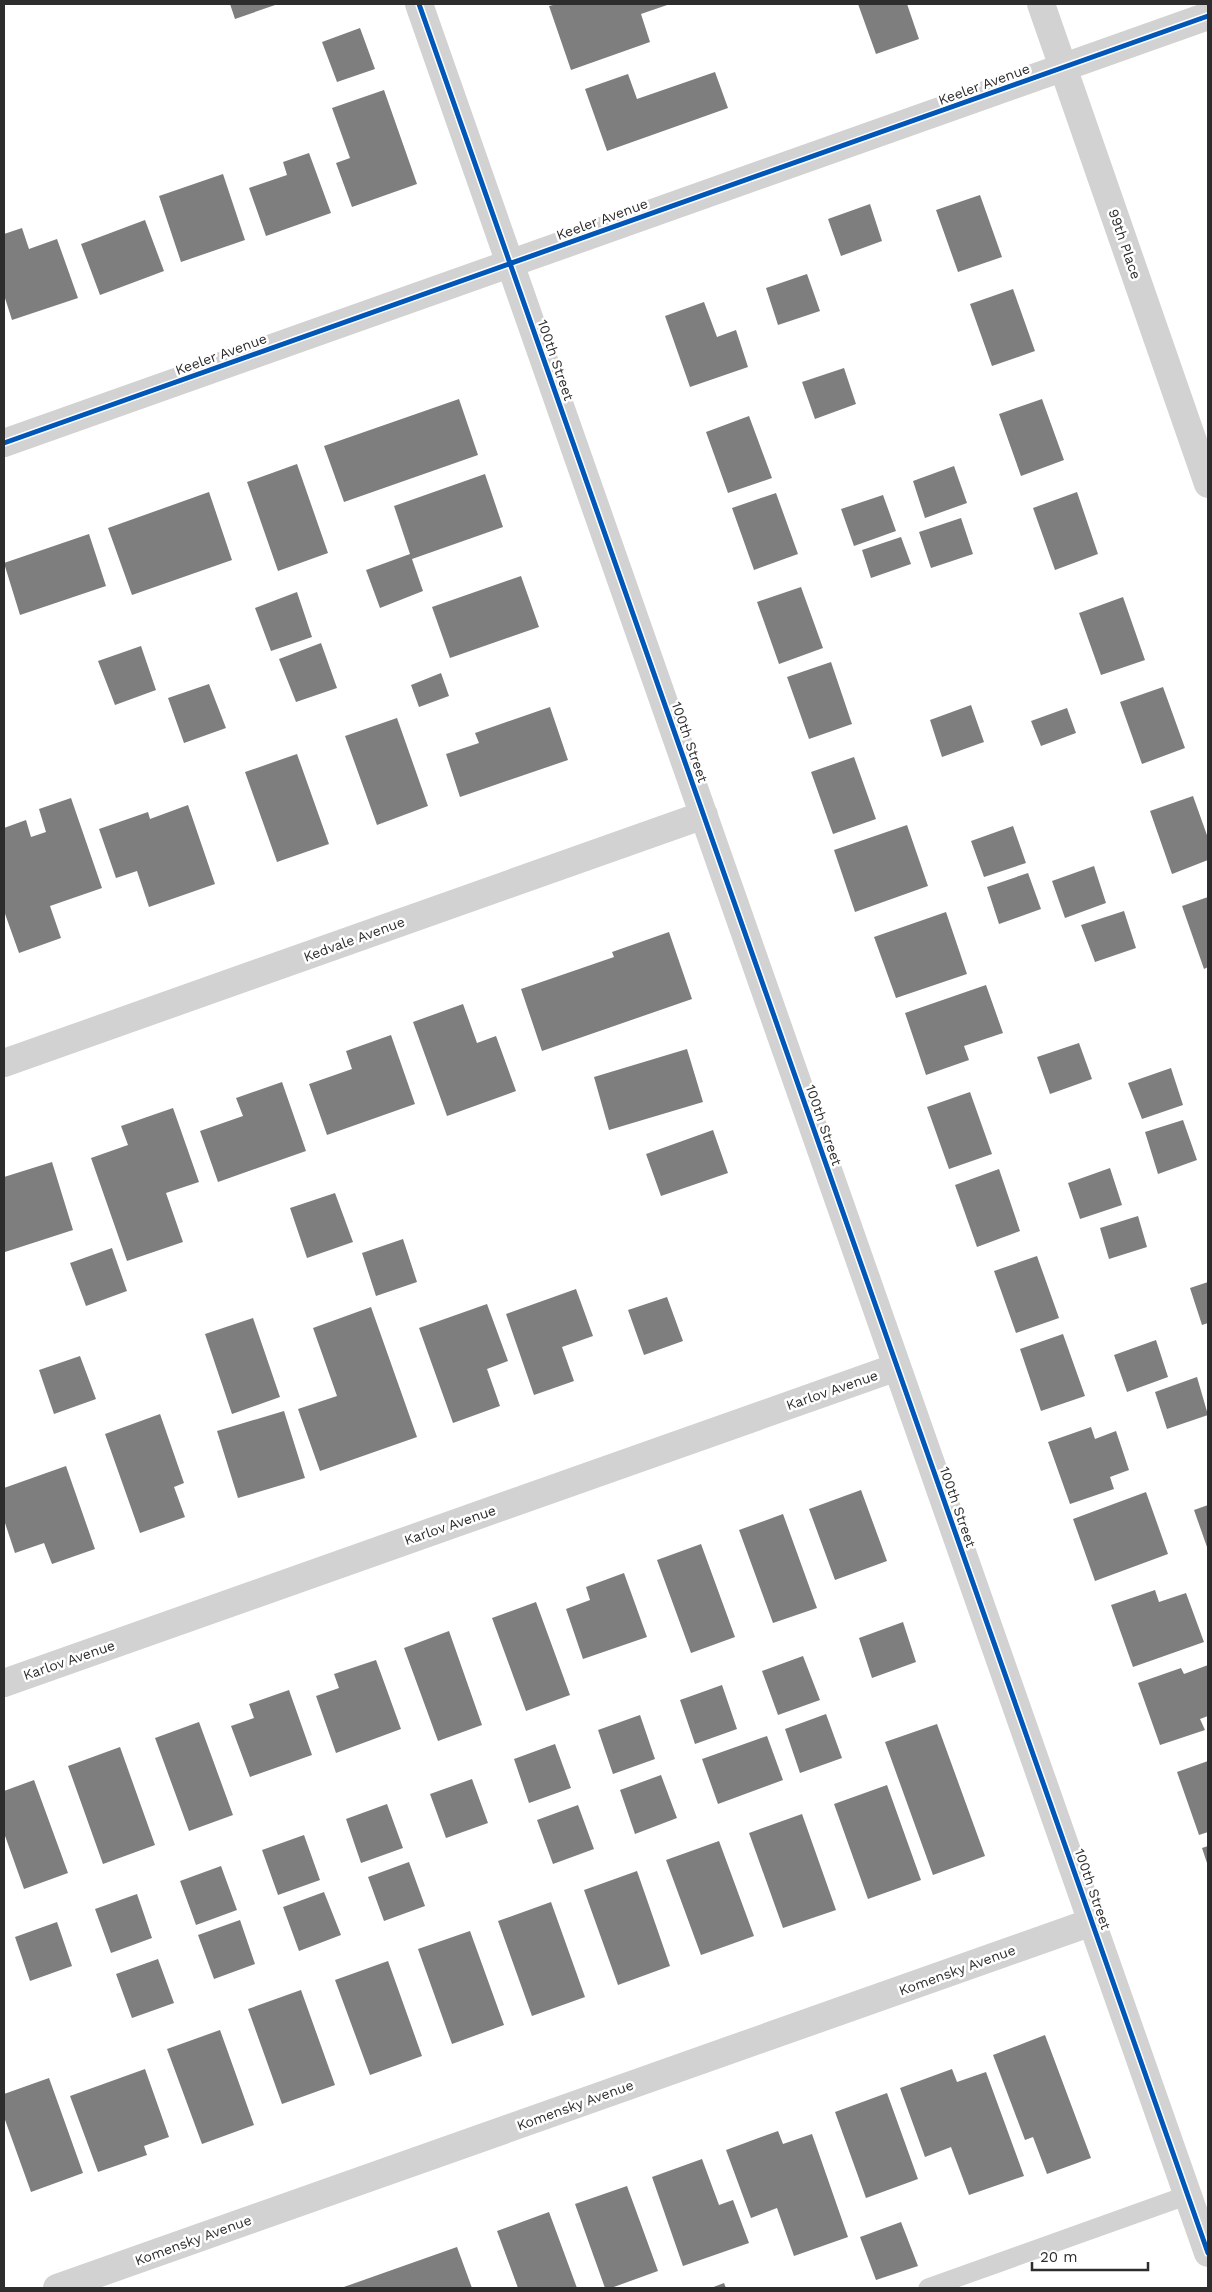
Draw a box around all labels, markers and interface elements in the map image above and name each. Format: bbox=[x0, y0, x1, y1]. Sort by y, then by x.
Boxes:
street label: Keeler Avenue bbox=[936, 60, 1032, 108]
street label: Keeler Avenue bbox=[554, 195, 650, 243]
street label: 99th Place bbox=[1106, 207, 1144, 281]
street label: 100th Street bbox=[535, 318, 577, 403]
street label: Keeler Avenue bbox=[173, 330, 269, 378]
street label: 100th Street bbox=[669, 700, 711, 785]
street label: Kedvale Avenue bbox=[301, 913, 407, 965]
street label: 100th Street bbox=[803, 1083, 845, 1168]
street label: Karlov Avenue bbox=[784, 1367, 880, 1413]
street label: 100th Street bbox=[937, 1465, 979, 1550]
street label: Karlov Avenue bbox=[402, 1502, 498, 1548]
street label: Karlov Avenue bbox=[21, 1637, 117, 1683]
street label: 100th Street bbox=[1072, 1847, 1114, 1932]
street label: Komensky Avenue bbox=[896, 1941, 1018, 1999]
street label: Komensky Avenue bbox=[514, 2076, 636, 2134]
street label: Komensky Avenue bbox=[132, 2211, 254, 2269]
scale bar bbox=[1032, 2240, 1148, 2272]
text: 20 m bbox=[1040, 2248, 1078, 2266]

